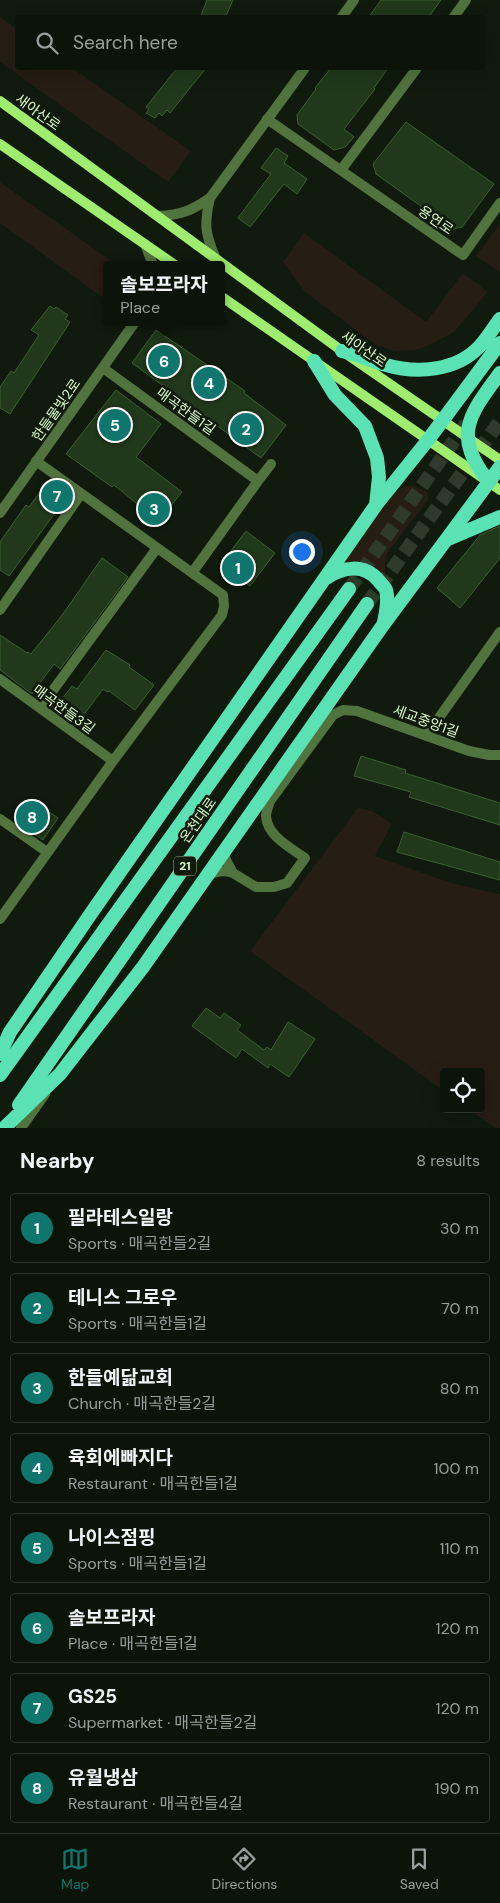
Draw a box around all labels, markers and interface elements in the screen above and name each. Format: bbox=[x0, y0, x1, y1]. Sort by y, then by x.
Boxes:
search box bbox=[15, 15, 485, 70]
icon: search bbox=[33, 29, 61, 57]
text: Search here bbox=[73, 30, 178, 55]
street label: 새아산로 bbox=[12, 90, 64, 134]
street label: 용연로 bbox=[415, 202, 457, 239]
popup bbox=[103, 261, 225, 326]
text: 솔보프라자 bbox=[120, 272, 208, 297]
text: Place bbox=[120, 297, 160, 318]
street label: 새아산로 bbox=[338, 327, 390, 371]
pin: 6 bbox=[148, 342, 180, 380]
pin: 4 bbox=[193, 364, 225, 402]
street label: 한들물빛2로 bbox=[28, 375, 84, 445]
street label: 매곡한들1길 bbox=[153, 384, 219, 438]
pin: 5 bbox=[99, 406, 131, 444]
pin: 2 bbox=[230, 410, 262, 448]
pin: 7 bbox=[41, 477, 73, 515]
pin: 3 bbox=[138, 490, 170, 528]
your location bbox=[289, 539, 315, 565]
pin: 1 bbox=[222, 549, 254, 587]
street label: 매곡한들3길 bbox=[29, 680, 99, 738]
street label: 세교중앙1길 bbox=[391, 701, 461, 741]
street label: 온천대로 bbox=[176, 794, 220, 846]
pin: 8 bbox=[16, 798, 48, 836]
road number: 21 bbox=[174, 856, 196, 876]
map controls bbox=[440, 1068, 485, 1113]
button: locate bbox=[440, 1068, 485, 1113]
text: Nearby bbox=[20, 1147, 94, 1175]
text: 8 results bbox=[416, 1150, 480, 1171]
text: 필라테스일랑 bbox=[68, 1205, 173, 1230]
text: 1 bbox=[34, 1218, 40, 1239]
text: 30 m bbox=[440, 1218, 479, 1239]
text: Sports · 매곡한들2길 bbox=[68, 1233, 212, 1254]
text: 테니스 그로우 bbox=[68, 1285, 177, 1310]
text: 2 bbox=[32, 1298, 42, 1319]
text: 70 m bbox=[441, 1298, 479, 1319]
text: Sports · 매곡한들1길 bbox=[68, 1313, 207, 1334]
text: 한들예닮교회 bbox=[68, 1365, 173, 1390]
text: 3 bbox=[32, 1378, 42, 1399]
text: 80 m bbox=[440, 1378, 479, 1399]
text: Church · 매곡한들2길 bbox=[68, 1393, 216, 1414]
text: 육회에빠지다 bbox=[68, 1445, 173, 1470]
text: 4 bbox=[32, 1458, 42, 1479]
text: 100 m bbox=[434, 1458, 479, 1479]
text: Restaurant · 매곡한들1길 bbox=[68, 1473, 238, 1494]
text: 나이스점핑 bbox=[68, 1525, 155, 1550]
text: 5 bbox=[32, 1538, 42, 1559]
text: 110 m bbox=[440, 1538, 479, 1559]
text: Sports · 매곡한들1길 bbox=[68, 1553, 207, 1574]
text: 솔보프라자 bbox=[68, 1605, 155, 1630]
text: 6 bbox=[32, 1618, 42, 1639]
text: 120 m bbox=[435, 1618, 479, 1639]
text: Place · 매곡한들1길 bbox=[68, 1633, 198, 1654]
text: GS25 bbox=[68, 1684, 117, 1709]
text: 7 bbox=[33, 1698, 41, 1719]
text: 120 m bbox=[435, 1698, 479, 1719]
text: Supermarket · 매곡한들2길 bbox=[68, 1712, 257, 1733]
text: 유월냉삼 bbox=[68, 1765, 138, 1790]
text: 8 bbox=[32, 1778, 42, 1799]
text: 190 m bbox=[435, 1778, 479, 1799]
text: Restaurant · 매곡한들4길 bbox=[68, 1793, 243, 1814]
tab: Map bbox=[61, 1845, 89, 1893]
tab: Directions bbox=[212, 1845, 277, 1893]
tab: Saved bbox=[400, 1845, 439, 1893]

